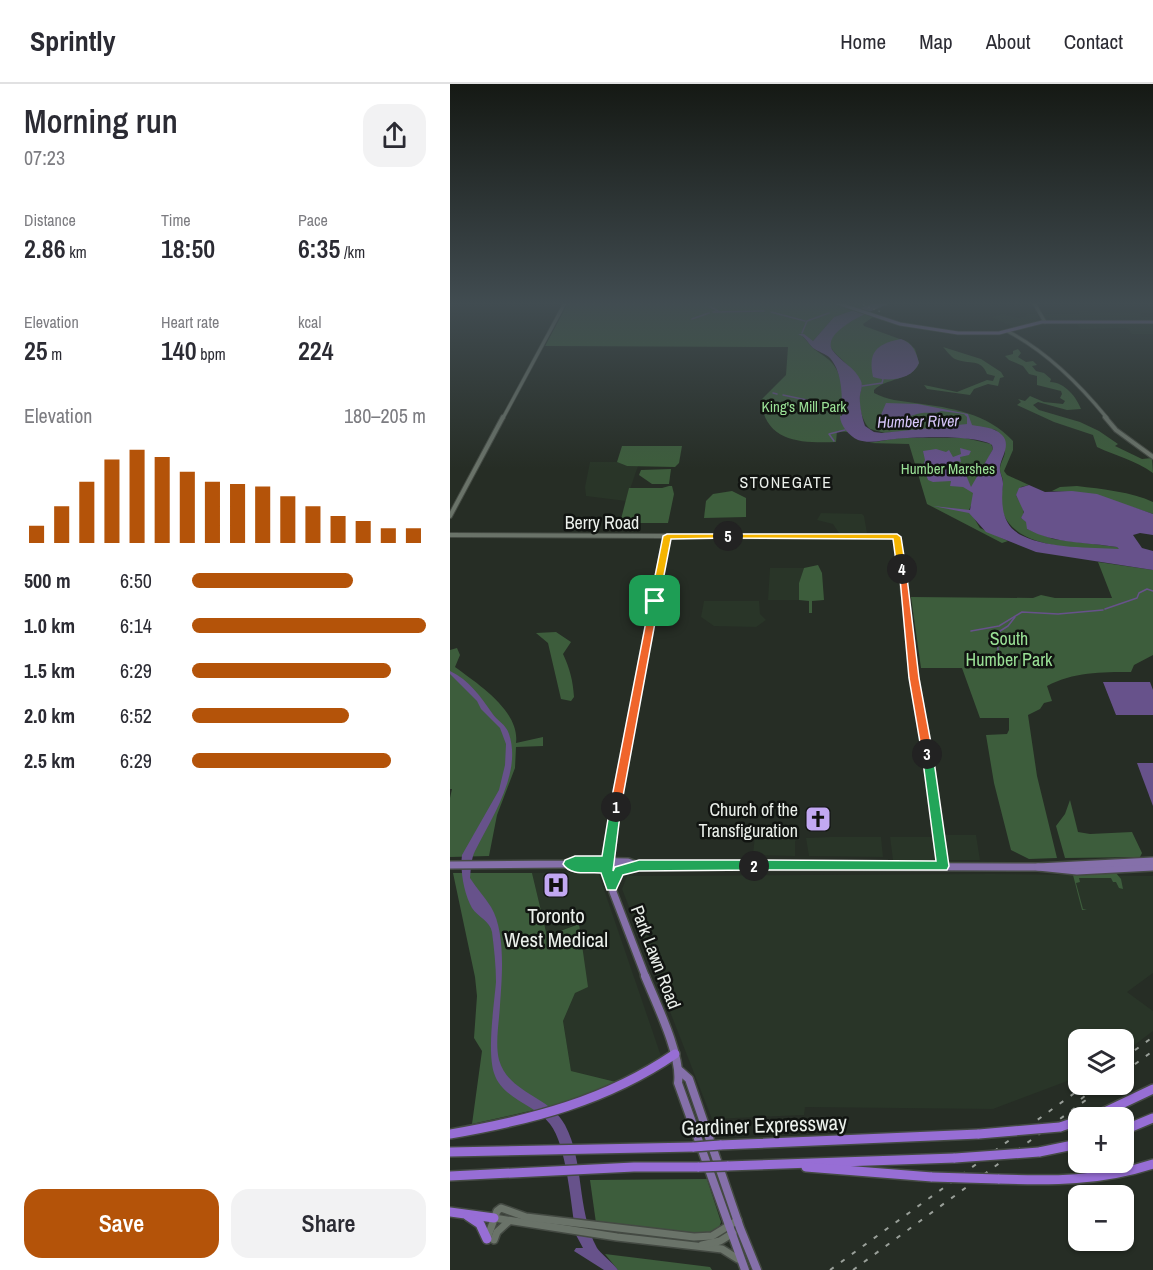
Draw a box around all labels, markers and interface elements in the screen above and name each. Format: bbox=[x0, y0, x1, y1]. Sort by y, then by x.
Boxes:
text: Sprintly bbox=[30, 22, 115, 60]
text: Home bbox=[840, 27, 886, 56]
text: Map bbox=[919, 27, 953, 56]
text: About bbox=[986, 27, 1031, 56]
text: Contact bbox=[1064, 27, 1123, 56]
text: Morning run bbox=[24, 99, 178, 143]
button: share bbox=[363, 104, 426, 167]
text: 07:23 bbox=[24, 144, 65, 171]
text: Distance bbox=[24, 209, 76, 231]
text: Time bbox=[161, 209, 191, 231]
text: Pace bbox=[298, 209, 328, 231]
text: 2.86 bbox=[24, 231, 66, 266]
text: 18:50 bbox=[161, 231, 215, 266]
text: 6:35 bbox=[298, 231, 340, 266]
text: km bbox=[66, 241, 87, 263]
text: /km bbox=[340, 241, 365, 263]
text: Elevation bbox=[24, 311, 79, 333]
text: Heart rate bbox=[161, 311, 219, 333]
text: kcal bbox=[298, 311, 321, 333]
text: 25 bbox=[24, 333, 48, 368]
text: 140 bbox=[161, 333, 197, 368]
text: 224 bbox=[298, 333, 334, 368]
text: m bbox=[48, 343, 62, 365]
text: bpm bbox=[197, 343, 226, 365]
park label: King's Mill Park bbox=[761, 396, 847, 417]
text: Elevation bbox=[24, 402, 92, 429]
text: 180–205 m bbox=[344, 402, 426, 429]
water label: Humber River bbox=[877, 409, 960, 433]
park label: Humber Marshes bbox=[901, 458, 995, 479]
district label: STONEGATE bbox=[739, 471, 833, 493]
street label: Berry Road bbox=[565, 510, 639, 535]
pin: 5 bbox=[713, 521, 743, 551]
text: 5 bbox=[724, 525, 732, 547]
pin: 4 bbox=[887, 554, 917, 584]
text: 4 bbox=[898, 558, 906, 580]
text: 500 m bbox=[24, 567, 71, 594]
text: 6:50 bbox=[120, 567, 152, 594]
pin bbox=[629, 575, 680, 626]
icon: arrive bbox=[638, 584, 671, 617]
text: 1.0 km bbox=[24, 612, 75, 639]
text: 6:14 bbox=[120, 612, 152, 639]
park label: South Humber Park bbox=[966, 626, 1053, 672]
text: 1.5 km bbox=[24, 657, 75, 684]
text: 6:29 bbox=[120, 657, 152, 684]
text: 2.0 km bbox=[24, 702, 75, 729]
text: 6:52 bbox=[120, 702, 152, 729]
pin: 3 bbox=[912, 739, 942, 769]
text: 3 bbox=[923, 743, 931, 765]
text: 2.5 km bbox=[24, 747, 75, 774]
text: 6:29 bbox=[120, 747, 152, 774]
pin: 1 bbox=[601, 792, 631, 822]
text: 1 bbox=[612, 796, 620, 818]
place label: Church of the Transfiguration bbox=[698, 797, 798, 843]
church icon: Church of the Transfiguration bbox=[803, 804, 833, 834]
pin: 2 bbox=[739, 851, 769, 881]
text: 2 bbox=[750, 855, 758, 877]
hospital icon: Toronto West Medical bbox=[541, 870, 571, 900]
place label: Toronto West Medical bbox=[504, 901, 608, 954]
street label: Park Lawn Road bbox=[625, 902, 687, 1012]
map controls bbox=[1068, 1029, 1134, 1251]
button: layers bbox=[1068, 1029, 1134, 1095]
button: + bbox=[1068, 1107, 1134, 1173]
street label: Gardiner Expressway bbox=[681, 1108, 848, 1142]
button: − bbox=[1068, 1185, 1134, 1251]
button: Save bbox=[24, 1189, 219, 1258]
button: Share bbox=[231, 1189, 426, 1258]

